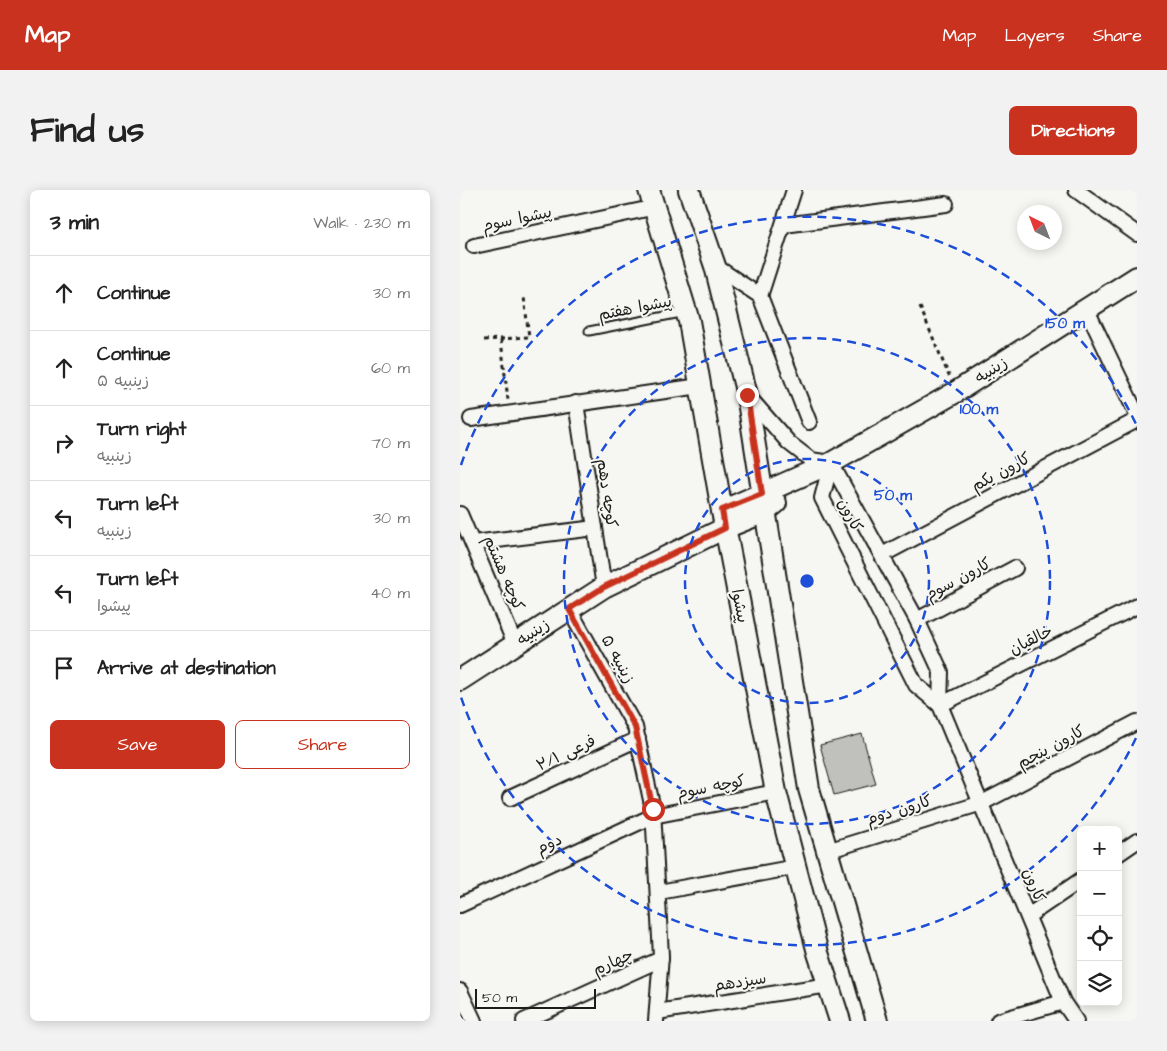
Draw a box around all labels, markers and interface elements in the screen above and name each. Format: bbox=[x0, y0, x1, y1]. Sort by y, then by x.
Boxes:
text: Map bbox=[25, 18, 70, 52]
text: Map bbox=[942, 23, 976, 48]
text: Layers bbox=[1004, 23, 1065, 48]
text: Share bbox=[1093, 23, 1142, 48]
text: Find us bbox=[30, 106, 144, 155]
button: Directions bbox=[1009, 106, 1137, 155]
street label: پیشوا سوم bbox=[480, 201, 554, 238]
north arrow bbox=[1017, 205, 1062, 250]
text: 3 min bbox=[50, 208, 99, 237]
text: Walk · 230 m bbox=[313, 212, 410, 234]
icon: ahead bbox=[50, 279, 78, 307]
text: Continue bbox=[97, 280, 171, 307]
text: 30 m bbox=[373, 282, 410, 304]
street label: پیشوا هفتم bbox=[596, 290, 674, 327]
text: 150 m bbox=[1045, 313, 1085, 334]
text: Continue bbox=[97, 341, 171, 368]
street label: زینبیه bbox=[970, 351, 1012, 389]
icon: ahead bbox=[50, 354, 78, 382]
text: 60 m bbox=[371, 357, 410, 379]
text: زینبیه ۵ bbox=[97, 370, 149, 392]
route end bbox=[736, 384, 759, 407]
text: 100 m bbox=[960, 399, 999, 420]
text: Turn right bbox=[97, 416, 186, 443]
icon: right bbox=[50, 429, 78, 457]
text: 70 m bbox=[371, 432, 410, 454]
text: زینبیه bbox=[97, 445, 132, 467]
street label: کارون یکم bbox=[968, 447, 1035, 498]
street label: کوچه دهم bbox=[590, 457, 623, 529]
text: 50 m bbox=[874, 485, 912, 506]
text: Turn left bbox=[97, 491, 178, 518]
street label: کارون bbox=[832, 494, 868, 536]
icon: left bbox=[50, 504, 78, 532]
text: 30 m bbox=[373, 507, 410, 529]
text: زینبیه bbox=[97, 520, 132, 542]
street label: کوچه هشتم bbox=[477, 532, 530, 614]
street label: کارون سوم bbox=[921, 552, 995, 606]
text: Turn left bbox=[97, 566, 178, 593]
centre of rings bbox=[798, 572, 816, 590]
icon: left bbox=[50, 579, 78, 607]
text: 40 m bbox=[370, 582, 410, 604]
street label: پیشوا bbox=[726, 587, 754, 625]
text: پیشوا bbox=[97, 595, 131, 617]
street label: زینبیه bbox=[512, 613, 554, 651]
street label: خالقیان bbox=[1005, 620, 1057, 660]
street label: زینبیه ۵ bbox=[596, 631, 640, 687]
icon: arrive bbox=[50, 654, 78, 682]
text: Arrive at destination bbox=[97, 655, 276, 682]
button: Save bbox=[50, 720, 225, 769]
button: Share bbox=[235, 720, 410, 769]
street label: کارون پنجم bbox=[1013, 720, 1089, 775]
street label: فرعی ۲/۱ bbox=[533, 730, 599, 776]
street label: کوچه سوم bbox=[675, 770, 747, 805]
street label: کارون دوم bbox=[864, 790, 935, 831]
route start bbox=[642, 798, 665, 821]
map controls bbox=[1077, 826, 1122, 1006]
button: + bbox=[1077, 826, 1122, 871]
street label: دوم bbox=[533, 829, 566, 860]
street label: کارون bbox=[1017, 865, 1051, 905]
button: − bbox=[1077, 871, 1122, 916]
button: locate bbox=[1077, 916, 1122, 961]
street label: چهارم bbox=[589, 943, 637, 982]
button: layers bbox=[1077, 961, 1122, 1006]
street label: سیزدهم bbox=[712, 967, 768, 998]
scale bar bbox=[475, 986, 596, 1009]
text: 50 m bbox=[482, 988, 517, 1008]

